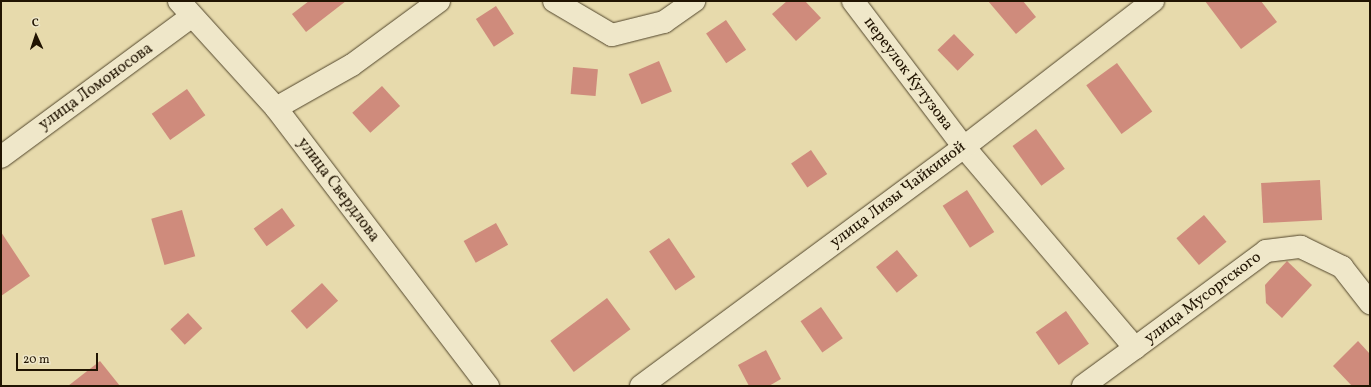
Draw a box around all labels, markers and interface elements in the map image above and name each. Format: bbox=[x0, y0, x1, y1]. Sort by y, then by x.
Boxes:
street label: переулок Кутузова bbox=[859, 13, 957, 135]
north arrow bbox=[16, 16, 56, 56]
text: С bbox=[31, 16, 39, 31]
street label: улица Ломоносова bbox=[35, 39, 157, 135]
street label: улица Свердлова bbox=[293, 134, 383, 246]
street label: улица Лизы Чайкиной bbox=[826, 138, 970, 252]
street label: улица Мусоргского bbox=[1141, 248, 1265, 348]
scale bar bbox=[18, 345, 100, 371]
text: 20 m bbox=[23, 352, 50, 368]

